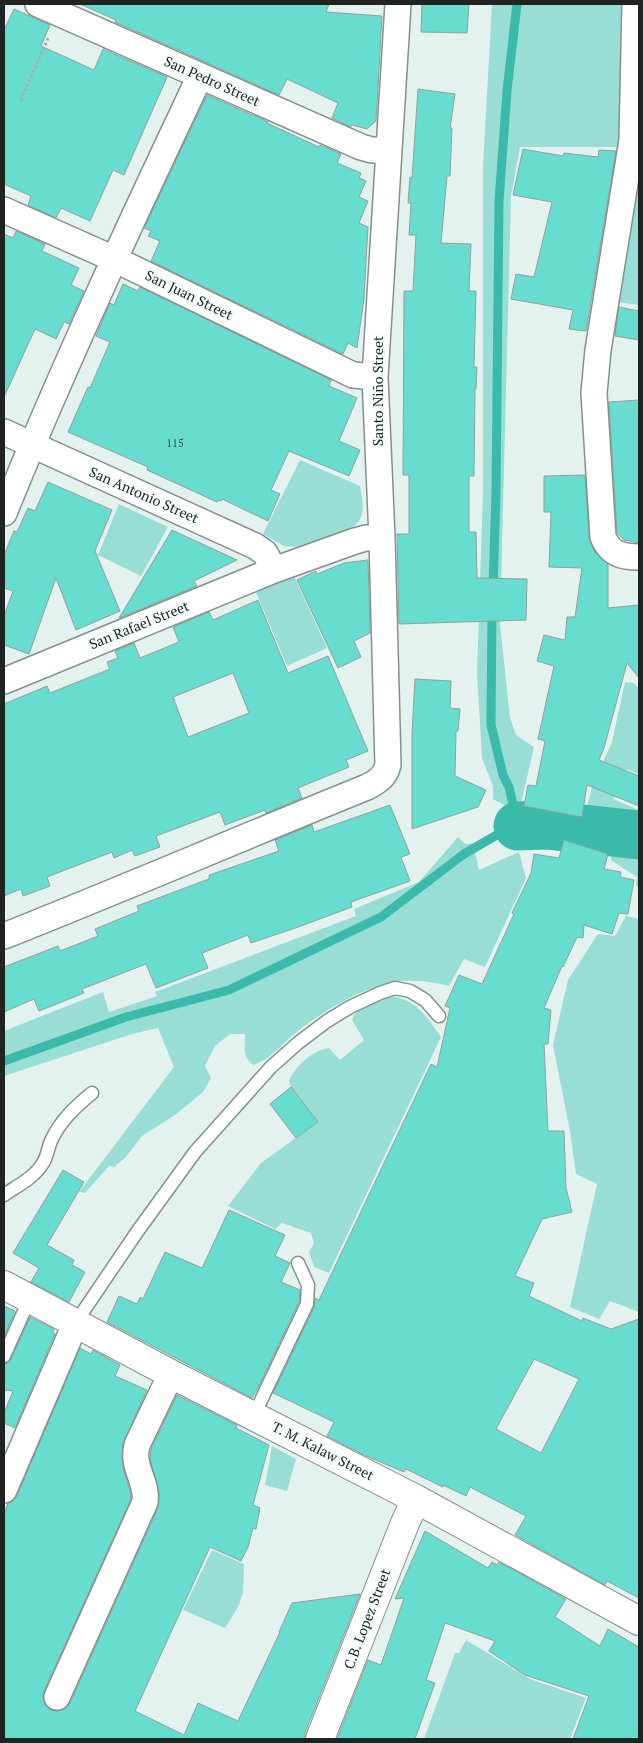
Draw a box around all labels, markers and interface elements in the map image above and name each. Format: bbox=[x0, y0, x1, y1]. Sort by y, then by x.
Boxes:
street label: San Pedro Street bbox=[161, 51, 264, 110]
street label: San Juan Street bbox=[142, 265, 237, 324]
street label: Santo Niño Street bbox=[368, 335, 387, 446]
house number: 115 bbox=[166, 436, 184, 450]
street label: San Antonio Street bbox=[86, 462, 203, 528]
street label: San Rafael Street bbox=[86, 596, 192, 653]
street label: T. M. Kalaw Street bbox=[269, 1417, 378, 1485]
street label: C.B. Lopez Street bbox=[339, 1565, 395, 1672]

